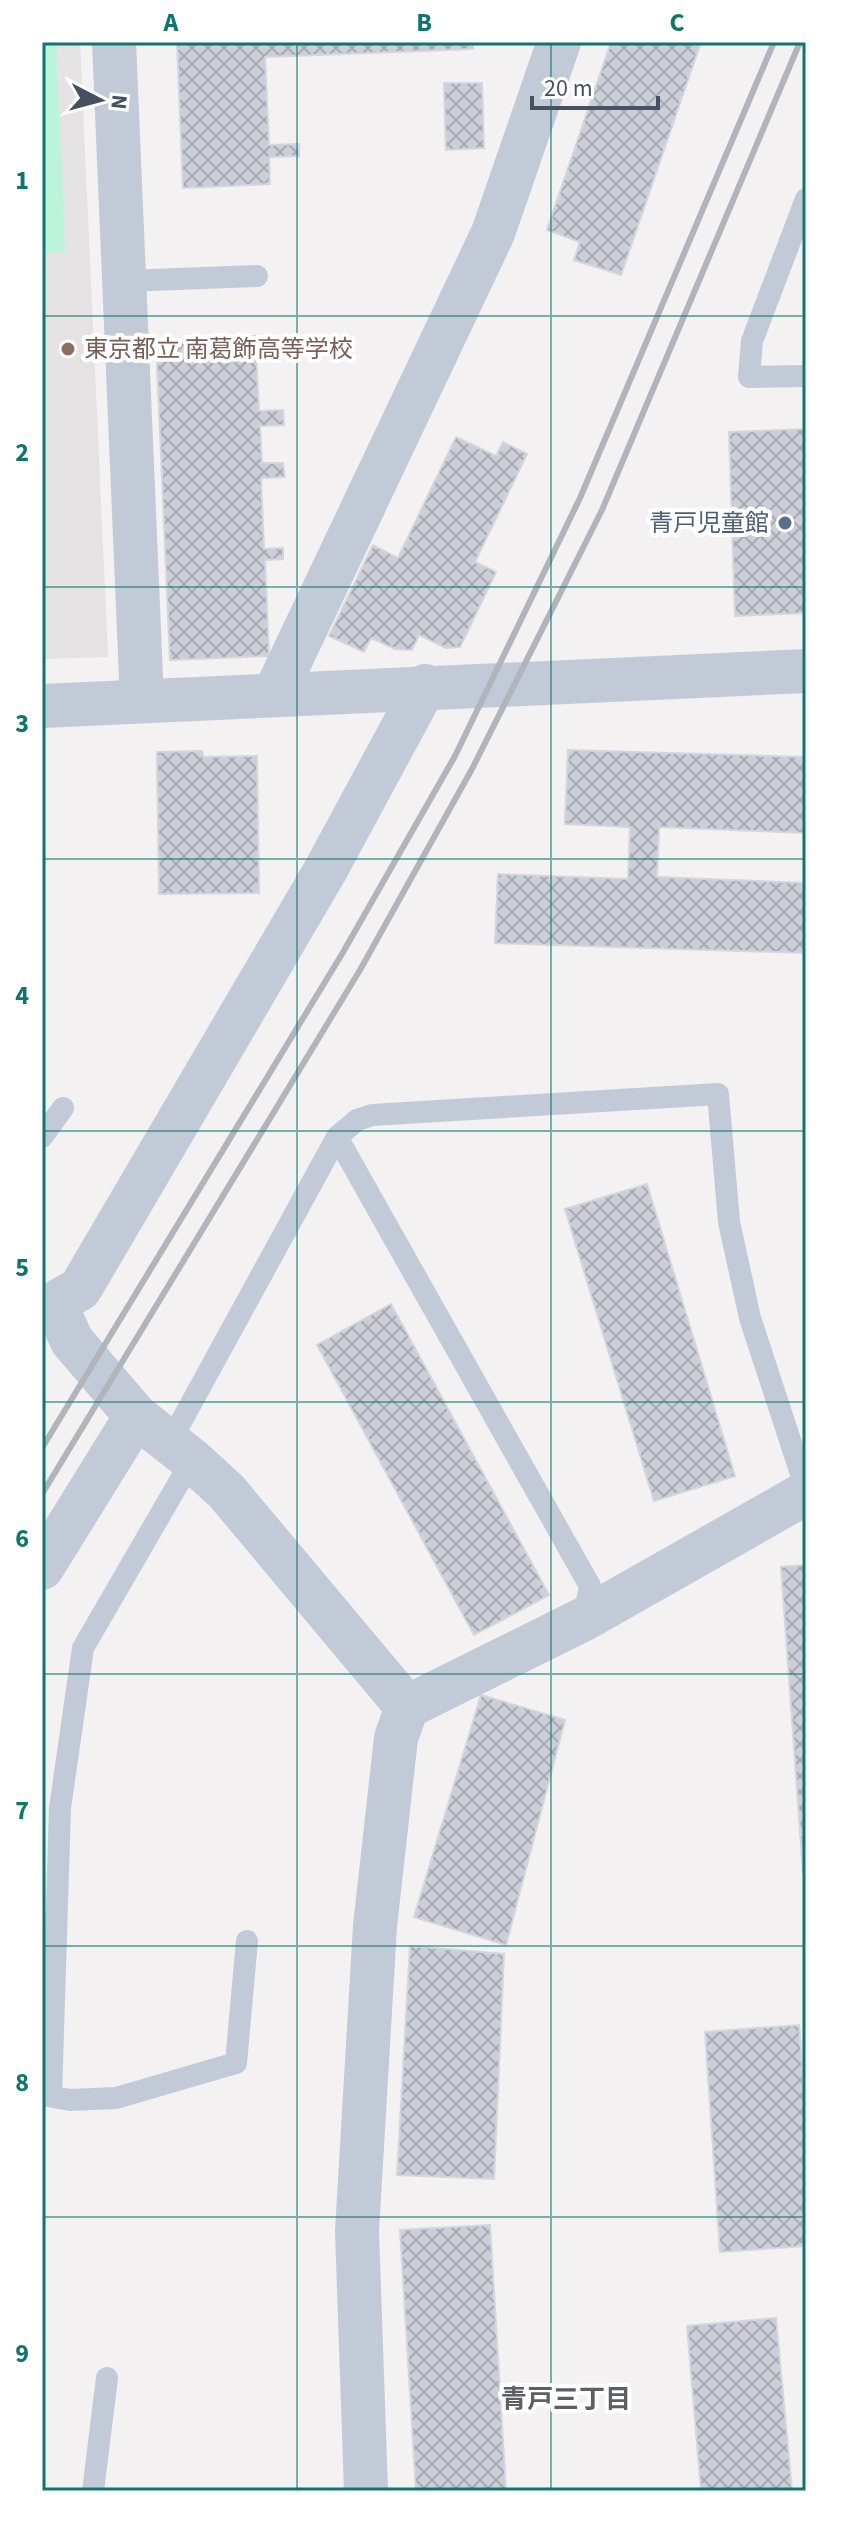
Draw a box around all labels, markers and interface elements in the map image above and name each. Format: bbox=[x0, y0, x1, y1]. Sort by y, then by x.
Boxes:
text: A bbox=[163, 4, 180, 41]
text: B bbox=[416, 4, 432, 41]
text: C bbox=[669, 4, 685, 41]
north arrow bbox=[60, 60, 140, 140]
scale bar bbox=[532, 60, 658, 110]
text: 20 m bbox=[544, 71, 593, 106]
text: N bbox=[102, 93, 136, 111]
text: 1 bbox=[15, 162, 29, 199]
place label: 東京都立 南葛飾高等学校 bbox=[84, 332, 353, 367]
marker: 東京都立 南葛飾高等学校 bbox=[59, 340, 77, 358]
text: 2 bbox=[15, 434, 29, 471]
place label: 青戸児童館 bbox=[649, 506, 769, 541]
marker: 青戸児童館 bbox=[776, 514, 794, 532]
text: 3 bbox=[15, 705, 29, 742]
text: 4 bbox=[15, 977, 29, 1014]
text: 5 bbox=[15, 1249, 29, 1286]
text: 6 bbox=[15, 1520, 29, 1557]
text: 7 bbox=[15, 1792, 29, 1829]
text: 8 bbox=[15, 2064, 29, 2101]
text: 9 bbox=[15, 2335, 29, 2372]
district label: 青戸三丁目 bbox=[501, 2381, 631, 2418]

